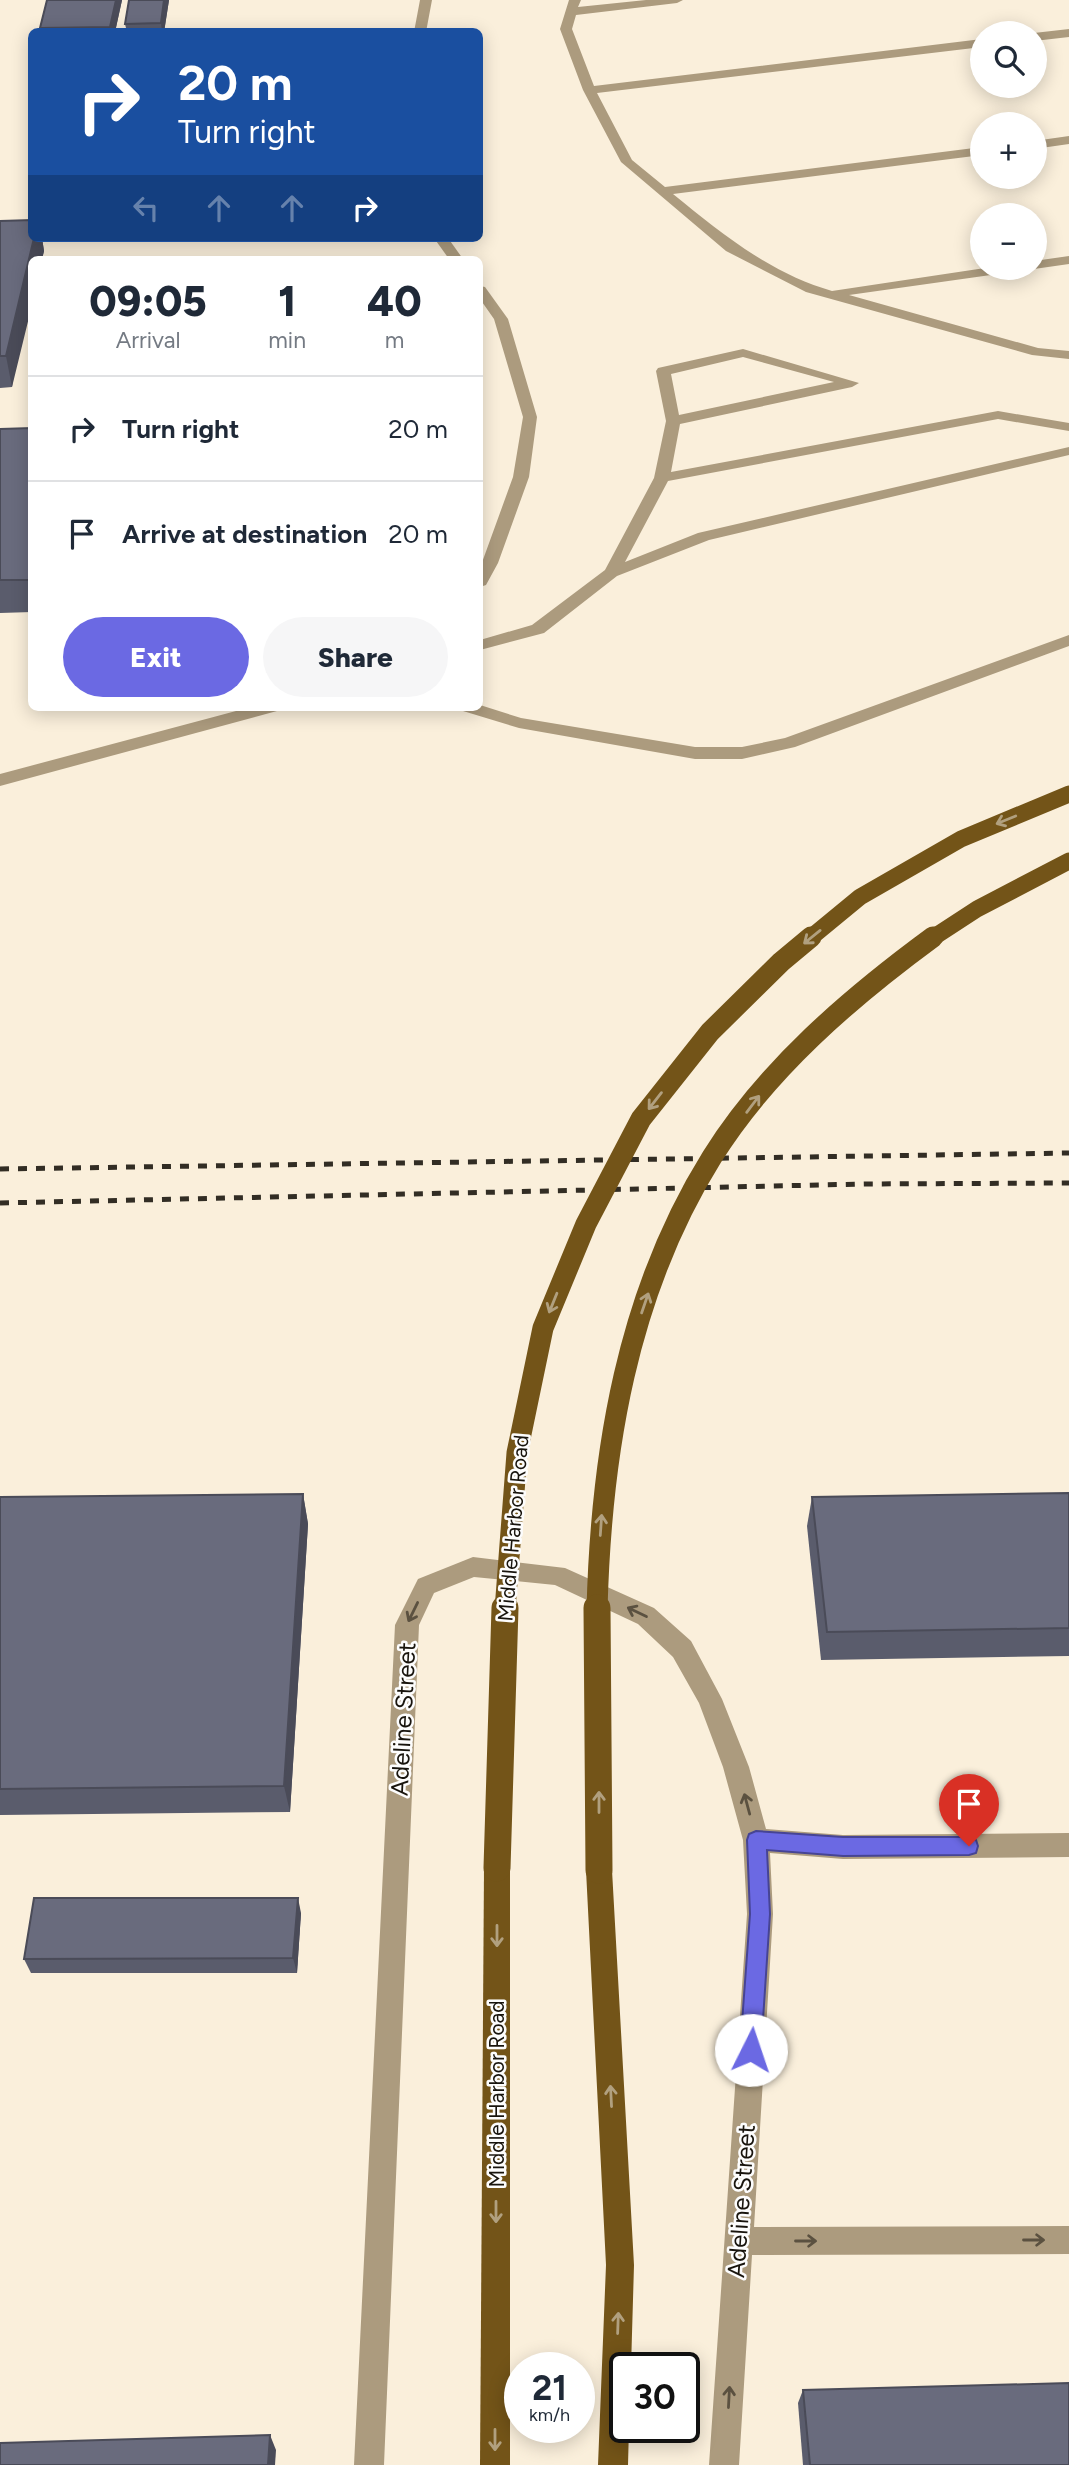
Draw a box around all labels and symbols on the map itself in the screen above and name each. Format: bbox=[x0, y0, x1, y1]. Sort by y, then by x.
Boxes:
one-way arrow bbox=[996, 815, 1017, 828]
one-way arrow bbox=[803, 929, 821, 945]
one-way arrow bbox=[648, 1091, 663, 1110]
one-way arrow bbox=[745, 1096, 760, 1114]
one-way arrow bbox=[546, 1292, 559, 1314]
one-way arrow bbox=[640, 1293, 652, 1315]
street label: Middle Harbor Road bbox=[492, 1434, 534, 1622]
one-way arrow bbox=[595, 1515, 608, 1537]
one-way arrow bbox=[406, 1601, 420, 1622]
one-way arrow bbox=[627, 1605, 648, 1618]
street label: Adeline Street bbox=[384, 1641, 422, 1797]
pin bbox=[939, 1774, 999, 1846]
one-way arrow bbox=[592, 1790, 606, 1813]
one-way arrow bbox=[739, 1793, 752, 1815]
one-way arrow bbox=[490, 1924, 504, 1947]
street label: Middle Harbor Road bbox=[484, 2000, 509, 2188]
position arrow bbox=[714, 2013, 788, 2087]
one-way arrow bbox=[605, 2085, 618, 2108]
street label: Adeline Street bbox=[721, 2123, 761, 2279]
one-way arrow bbox=[489, 2201, 503, 2224]
one-way arrow bbox=[1022, 2233, 1045, 2247]
one-way arrow bbox=[794, 2234, 817, 2248]
one-way arrow bbox=[612, 2312, 625, 2335]
speed limit sign: 30 bbox=[609, 2352, 700, 2443]
one-way arrow bbox=[722, 2386, 735, 2409]
one-way arrow bbox=[488, 2428, 502, 2451]

